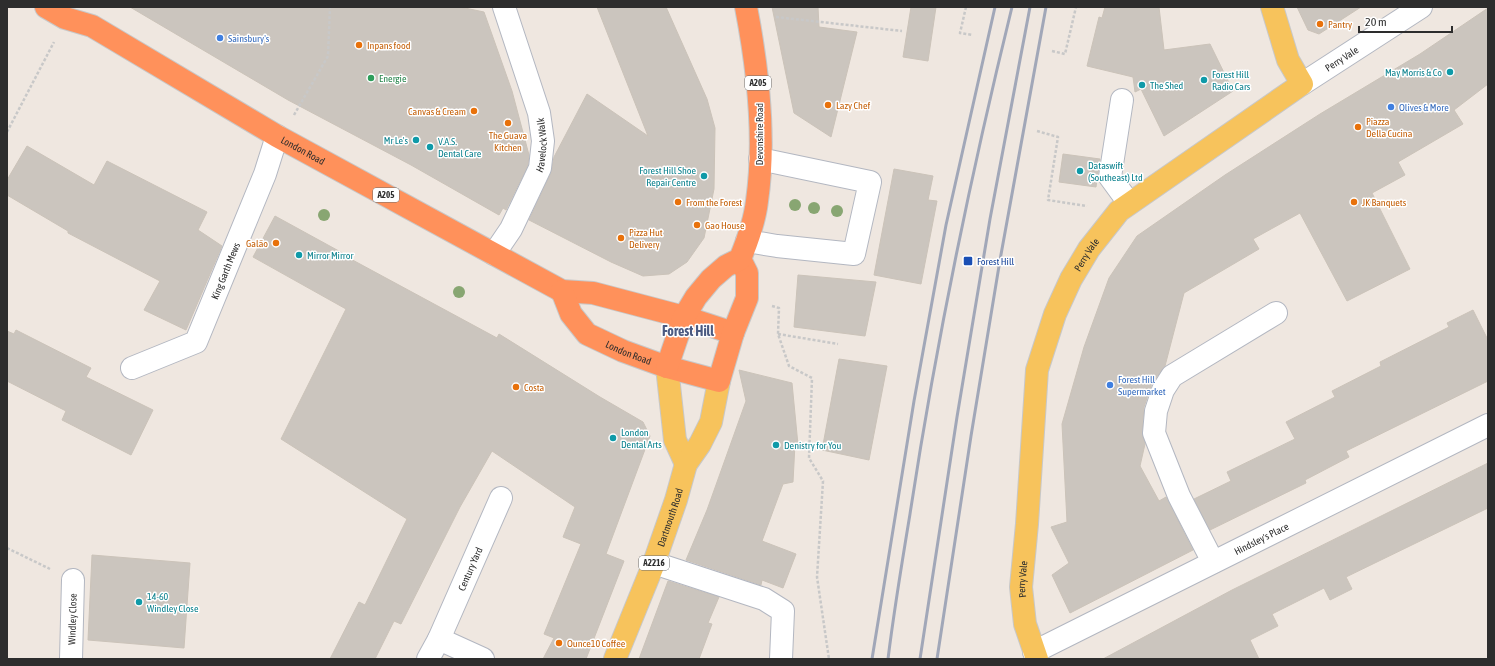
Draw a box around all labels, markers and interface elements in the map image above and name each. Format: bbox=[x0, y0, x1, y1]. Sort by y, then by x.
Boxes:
scale bar bbox=[1359, 8, 1452, 34]
text: 20 m bbox=[1365, 15, 1387, 29]
marker: Pantry bbox=[1315, 19, 1325, 29]
place label: Pantry bbox=[1328, 19, 1352, 30]
marker: Sainsbury's bbox=[215, 33, 225, 43]
place label: Sainsbury's bbox=[228, 33, 270, 44]
marker: Inpans food bbox=[354, 40, 364, 50]
place label: Inpans food bbox=[367, 40, 411, 51]
street label: Perry Vale bbox=[1323, 44, 1361, 74]
place label: May Morris & Co bbox=[1385, 67, 1442, 78]
marker: May Morris & Co bbox=[1445, 67, 1455, 77]
place label: Forest Hill Radio Cars bbox=[1212, 69, 1251, 92]
marker: Energie bbox=[366, 73, 376, 83]
place label: Energie bbox=[379, 73, 407, 84]
marker: Forest Hill Radio Cars bbox=[1199, 75, 1209, 85]
road number: A205 bbox=[745, 76, 771, 90]
marker: The Shed bbox=[1137, 80, 1147, 90]
place label: The Shed bbox=[1150, 80, 1183, 91]
marker: Lazy Chef bbox=[823, 100, 833, 110]
place label: Lazy Chef bbox=[836, 100, 870, 111]
marker: Olives & More bbox=[1386, 102, 1396, 112]
place label: Olives & More bbox=[1399, 102, 1449, 113]
street label: Devonshire Road bbox=[754, 103, 765, 165]
place label: Canvas & Cream bbox=[408, 106, 466, 117]
marker: Canvas & Cream bbox=[469, 106, 479, 116]
place label: Piazza Della Cucina bbox=[1366, 116, 1413, 139]
street label: Havelock Walk bbox=[534, 117, 549, 174]
marker: The Guava Kitchen bbox=[503, 118, 513, 128]
marker: Piazza Della Cucina bbox=[1353, 122, 1363, 132]
place label: The Guava Kitchen bbox=[489, 130, 528, 153]
street label: London Road bbox=[279, 134, 327, 167]
place label: Mr Le's bbox=[384, 135, 408, 146]
marker: Mr Le's bbox=[411, 135, 421, 145]
place label: V.A.S. Dental Care bbox=[438, 136, 482, 159]
marker: V.A.S. Dental Care bbox=[425, 142, 435, 152]
place label: Dataswift (Southeast) Ltd bbox=[1088, 160, 1143, 183]
place label: Forest Hill Shoe Repair Centre bbox=[639, 165, 696, 188]
marker: Dataswift (Southeast) Ltd bbox=[1075, 166, 1085, 176]
marker: Forest Hill Shoe Repair Centre bbox=[699, 171, 709, 181]
road number: A205 bbox=[373, 188, 399, 202]
marker: From the Forest bbox=[673, 197, 683, 207]
place label: From the Forest bbox=[686, 197, 742, 208]
marker: JK Banquets bbox=[1349, 197, 1359, 207]
place label: JK Banquets bbox=[1362, 197, 1407, 208]
marker: Gao House bbox=[692, 220, 702, 230]
place label: Gao House bbox=[705, 220, 745, 231]
place label: Pizza Hut Delivery bbox=[629, 227, 663, 250]
marker: Pizza Hut Delivery bbox=[616, 233, 626, 243]
street label: Perry Vale bbox=[1072, 236, 1102, 273]
place label: Galão bbox=[246, 238, 268, 249]
marker: Galão bbox=[271, 238, 281, 248]
street label: King Garth Mews bbox=[209, 241, 242, 301]
marker: Mirror Mirror bbox=[294, 250, 304, 260]
place label: Mirror Mirror bbox=[307, 250, 355, 261]
marker: Forest Hill bbox=[962, 255, 974, 267]
place label: Forest Hill bbox=[977, 256, 1015, 267]
district label: Forest Hill bbox=[662, 323, 714, 339]
street label: London Road bbox=[604, 339, 653, 367]
place label: Forest Hill Supermarket bbox=[1118, 374, 1166, 397]
marker: Forest Hill Supermarket bbox=[1105, 380, 1115, 390]
marker: Costa bbox=[511, 382, 521, 392]
place label: Costa bbox=[524, 382, 545, 393]
place label: London Dental Arts bbox=[621, 427, 662, 450]
marker: London Dental Arts bbox=[608, 433, 618, 443]
marker: Denistry for You bbox=[771, 440, 781, 450]
place label: Denistry for You bbox=[784, 440, 841, 451]
street label: Dartmouth Road bbox=[655, 487, 685, 548]
street label: Hindsley's Place bbox=[1232, 520, 1291, 557]
street label: Century Yard bbox=[456, 545, 485, 592]
road number: A2216 bbox=[639, 556, 669, 570]
street label: Perry Vale bbox=[1016, 560, 1030, 598]
place label: 14-60 Windley Close bbox=[147, 591, 199, 614]
street label: Windley Close bbox=[66, 593, 79, 645]
marker: 14-60 Windley Close bbox=[134, 597, 144, 607]
marker: Ounce10 Coffee bbox=[554, 638, 564, 648]
place label: Ounce10 Coffee bbox=[567, 638, 626, 649]

